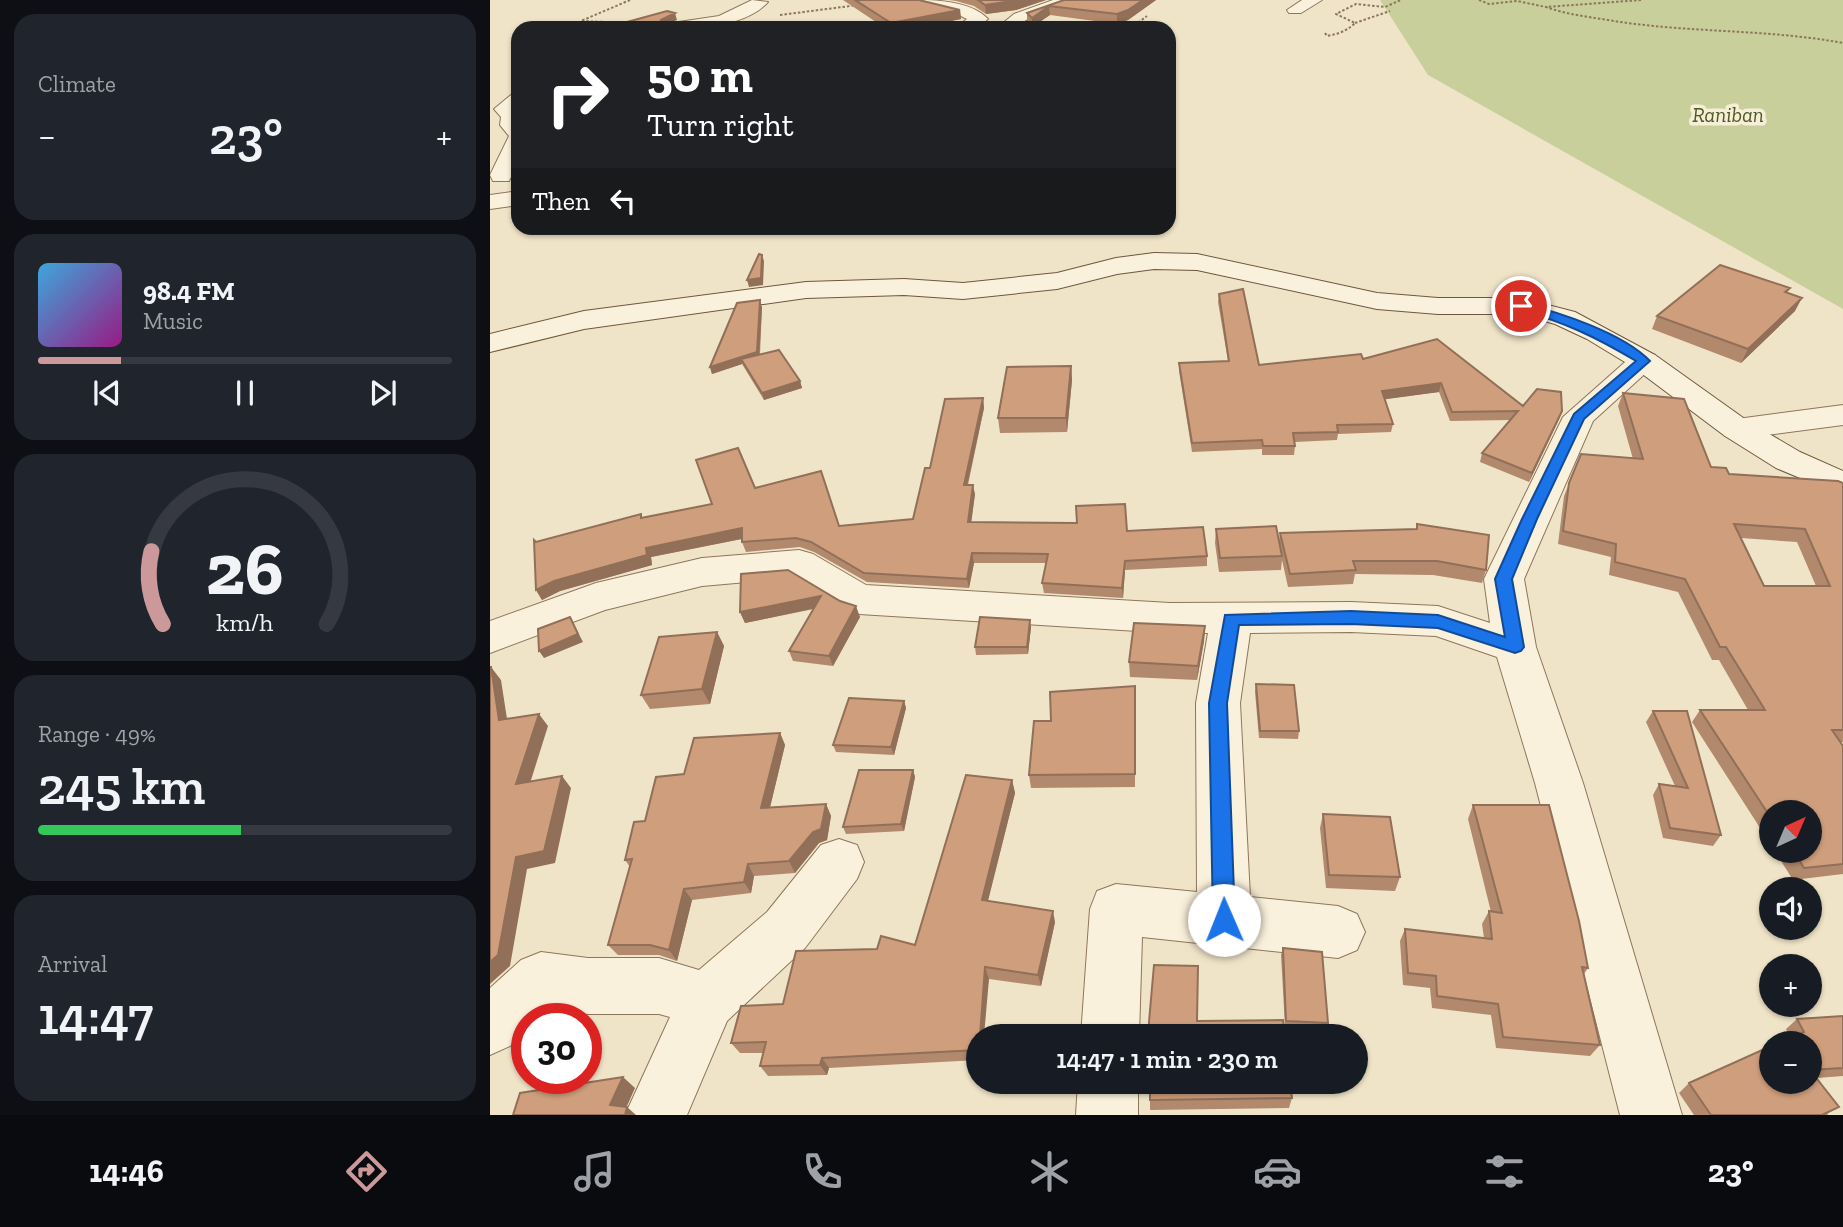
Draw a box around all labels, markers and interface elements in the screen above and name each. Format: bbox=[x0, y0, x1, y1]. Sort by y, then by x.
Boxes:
text: 50 m bbox=[647, 46, 753, 105]
icon: right bbox=[532, 49, 623, 140]
text: Climate bbox=[38, 70, 116, 98]
park label: Raniban bbox=[1692, 102, 1764, 127]
text: 23° bbox=[209, 105, 283, 167]
text: Turn right bbox=[647, 106, 794, 144]
text: − bbox=[38, 113, 56, 159]
text: + bbox=[436, 113, 452, 159]
icon: left bbox=[604, 182, 642, 220]
text: Then bbox=[532, 185, 590, 217]
text: 98.4 FM bbox=[143, 275, 235, 307]
pin bbox=[1491, 276, 1551, 336]
icon: arrive bbox=[1502, 287, 1540, 325]
text: Music bbox=[143, 307, 203, 335]
icon: previous bbox=[88, 374, 126, 412]
icon: pause bbox=[226, 374, 264, 412]
icon: next bbox=[364, 374, 402, 412]
text: 26 bbox=[206, 525, 284, 613]
text: km/h bbox=[216, 606, 274, 636]
text: Range · 49% bbox=[38, 720, 156, 748]
text: 245 km bbox=[38, 755, 205, 817]
north arrow bbox=[1759, 800, 1822, 863]
map controls bbox=[1759, 800, 1822, 1094]
button: sound bbox=[1759, 877, 1822, 940]
position arrow bbox=[1187, 883, 1261, 957]
text: Arrival bbox=[38, 950, 107, 978]
button: + bbox=[1759, 954, 1822, 1017]
text: 14:47 bbox=[38, 985, 153, 1047]
speed limit sign: 30 bbox=[511, 1003, 602, 1094]
button: − bbox=[1759, 1031, 1822, 1094]
text: 14:47 · 1 min · 230 m bbox=[1056, 1043, 1278, 1075]
icon: directions bbox=[342, 1147, 391, 1196]
icon: music bbox=[570, 1147, 619, 1196]
icon: phone bbox=[798, 1147, 847, 1196]
icon: climate bbox=[1025, 1147, 1074, 1196]
icon: car bbox=[1253, 1147, 1302, 1196]
icon: filters bbox=[1480, 1147, 1529, 1196]
text: 14:46 bbox=[89, 1152, 164, 1190]
text: 23° bbox=[1708, 1152, 1754, 1190]

